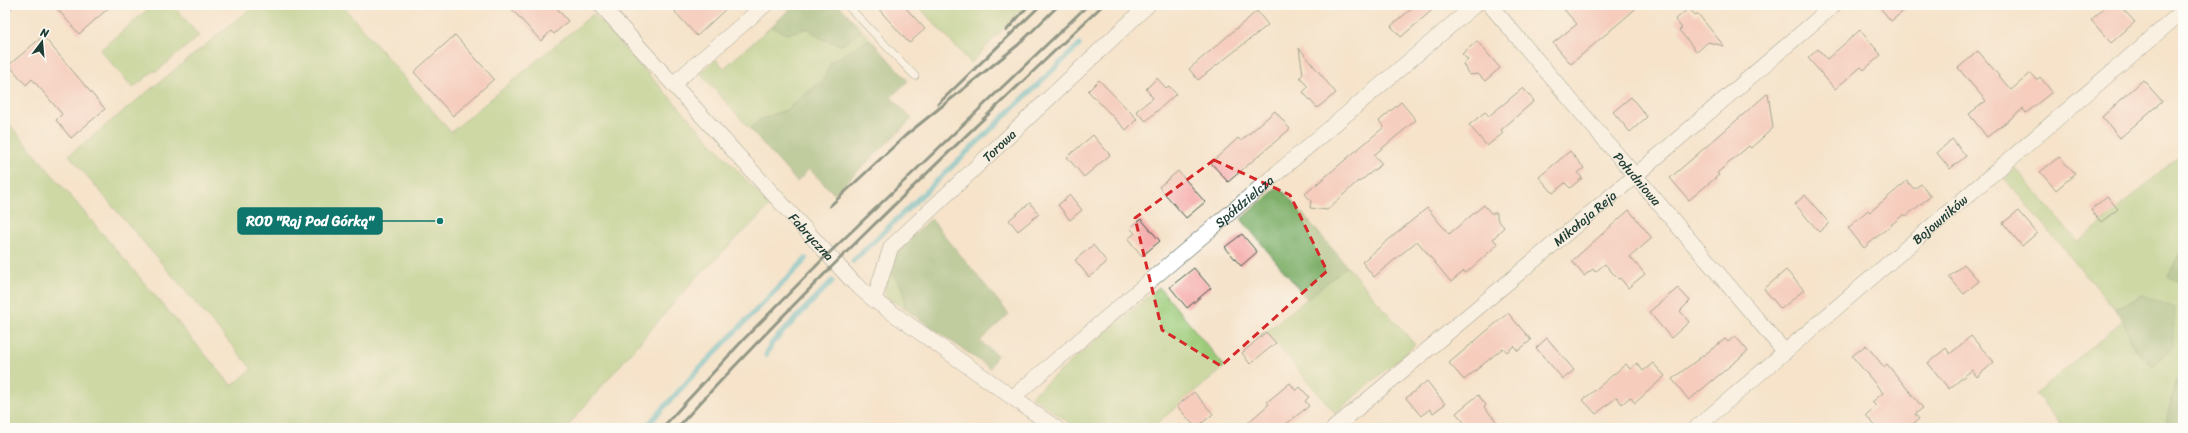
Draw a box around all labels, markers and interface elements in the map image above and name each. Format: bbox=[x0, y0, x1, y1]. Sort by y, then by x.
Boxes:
north arrow bbox=[22, 22, 62, 62]
text: N bbox=[37, 22, 51, 43]
street label: Torowa bbox=[977, 123, 1022, 167]
street label: Południowa bbox=[1608, 146, 1668, 211]
street label: Spółdzielcza bbox=[1209, 169, 1279, 233]
street label: Mikołaja Reja bbox=[1548, 184, 1622, 252]
street label: Bojowników bbox=[1907, 188, 1973, 250]
street label: Fabryczna bbox=[783, 207, 840, 266]
callout: ROD "Raj Pod Górką" bbox=[238, 208, 382, 234]
text: ROD "Raj Pod Górką" bbox=[245, 209, 375, 234]

